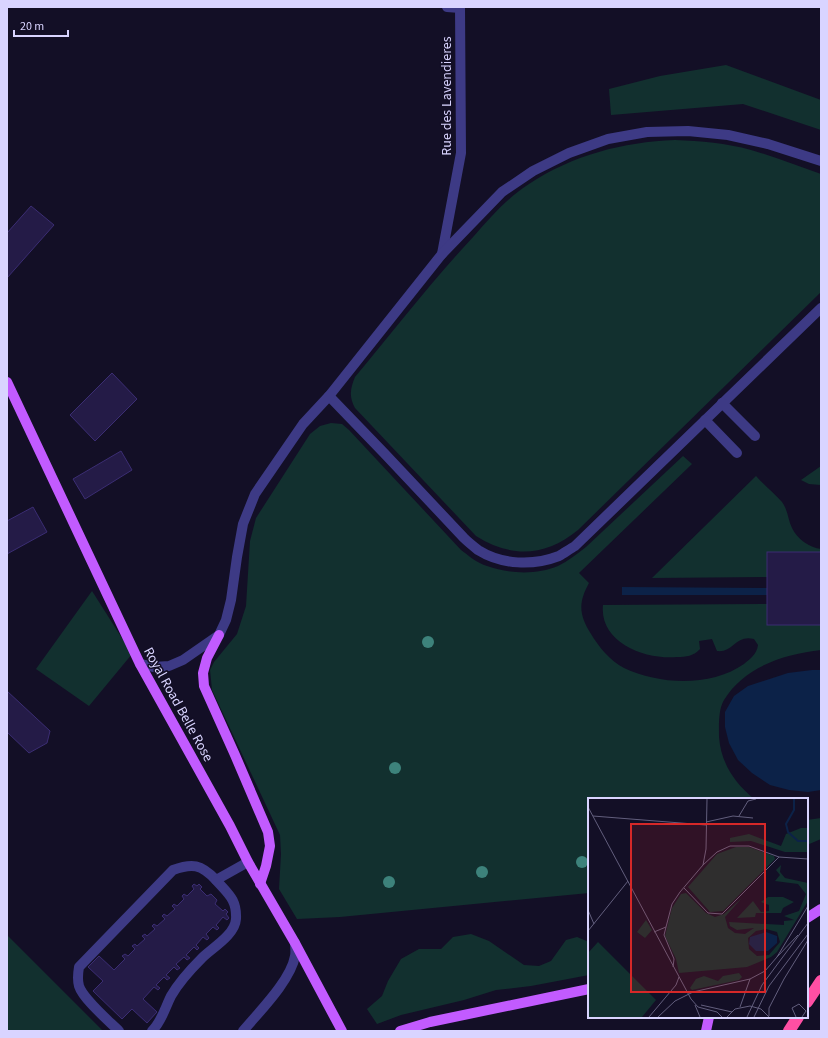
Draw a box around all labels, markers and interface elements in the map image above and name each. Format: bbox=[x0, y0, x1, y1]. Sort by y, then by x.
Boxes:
scale bar bbox=[14, 12, 68, 38]
text: 20 m bbox=[20, 18, 44, 35]
street label: Rue des Lavendieres bbox=[437, 36, 457, 156]
street label: Royal Road Belle Rose bbox=[138, 644, 218, 765]
inset map bbox=[588, 798, 808, 1018]

